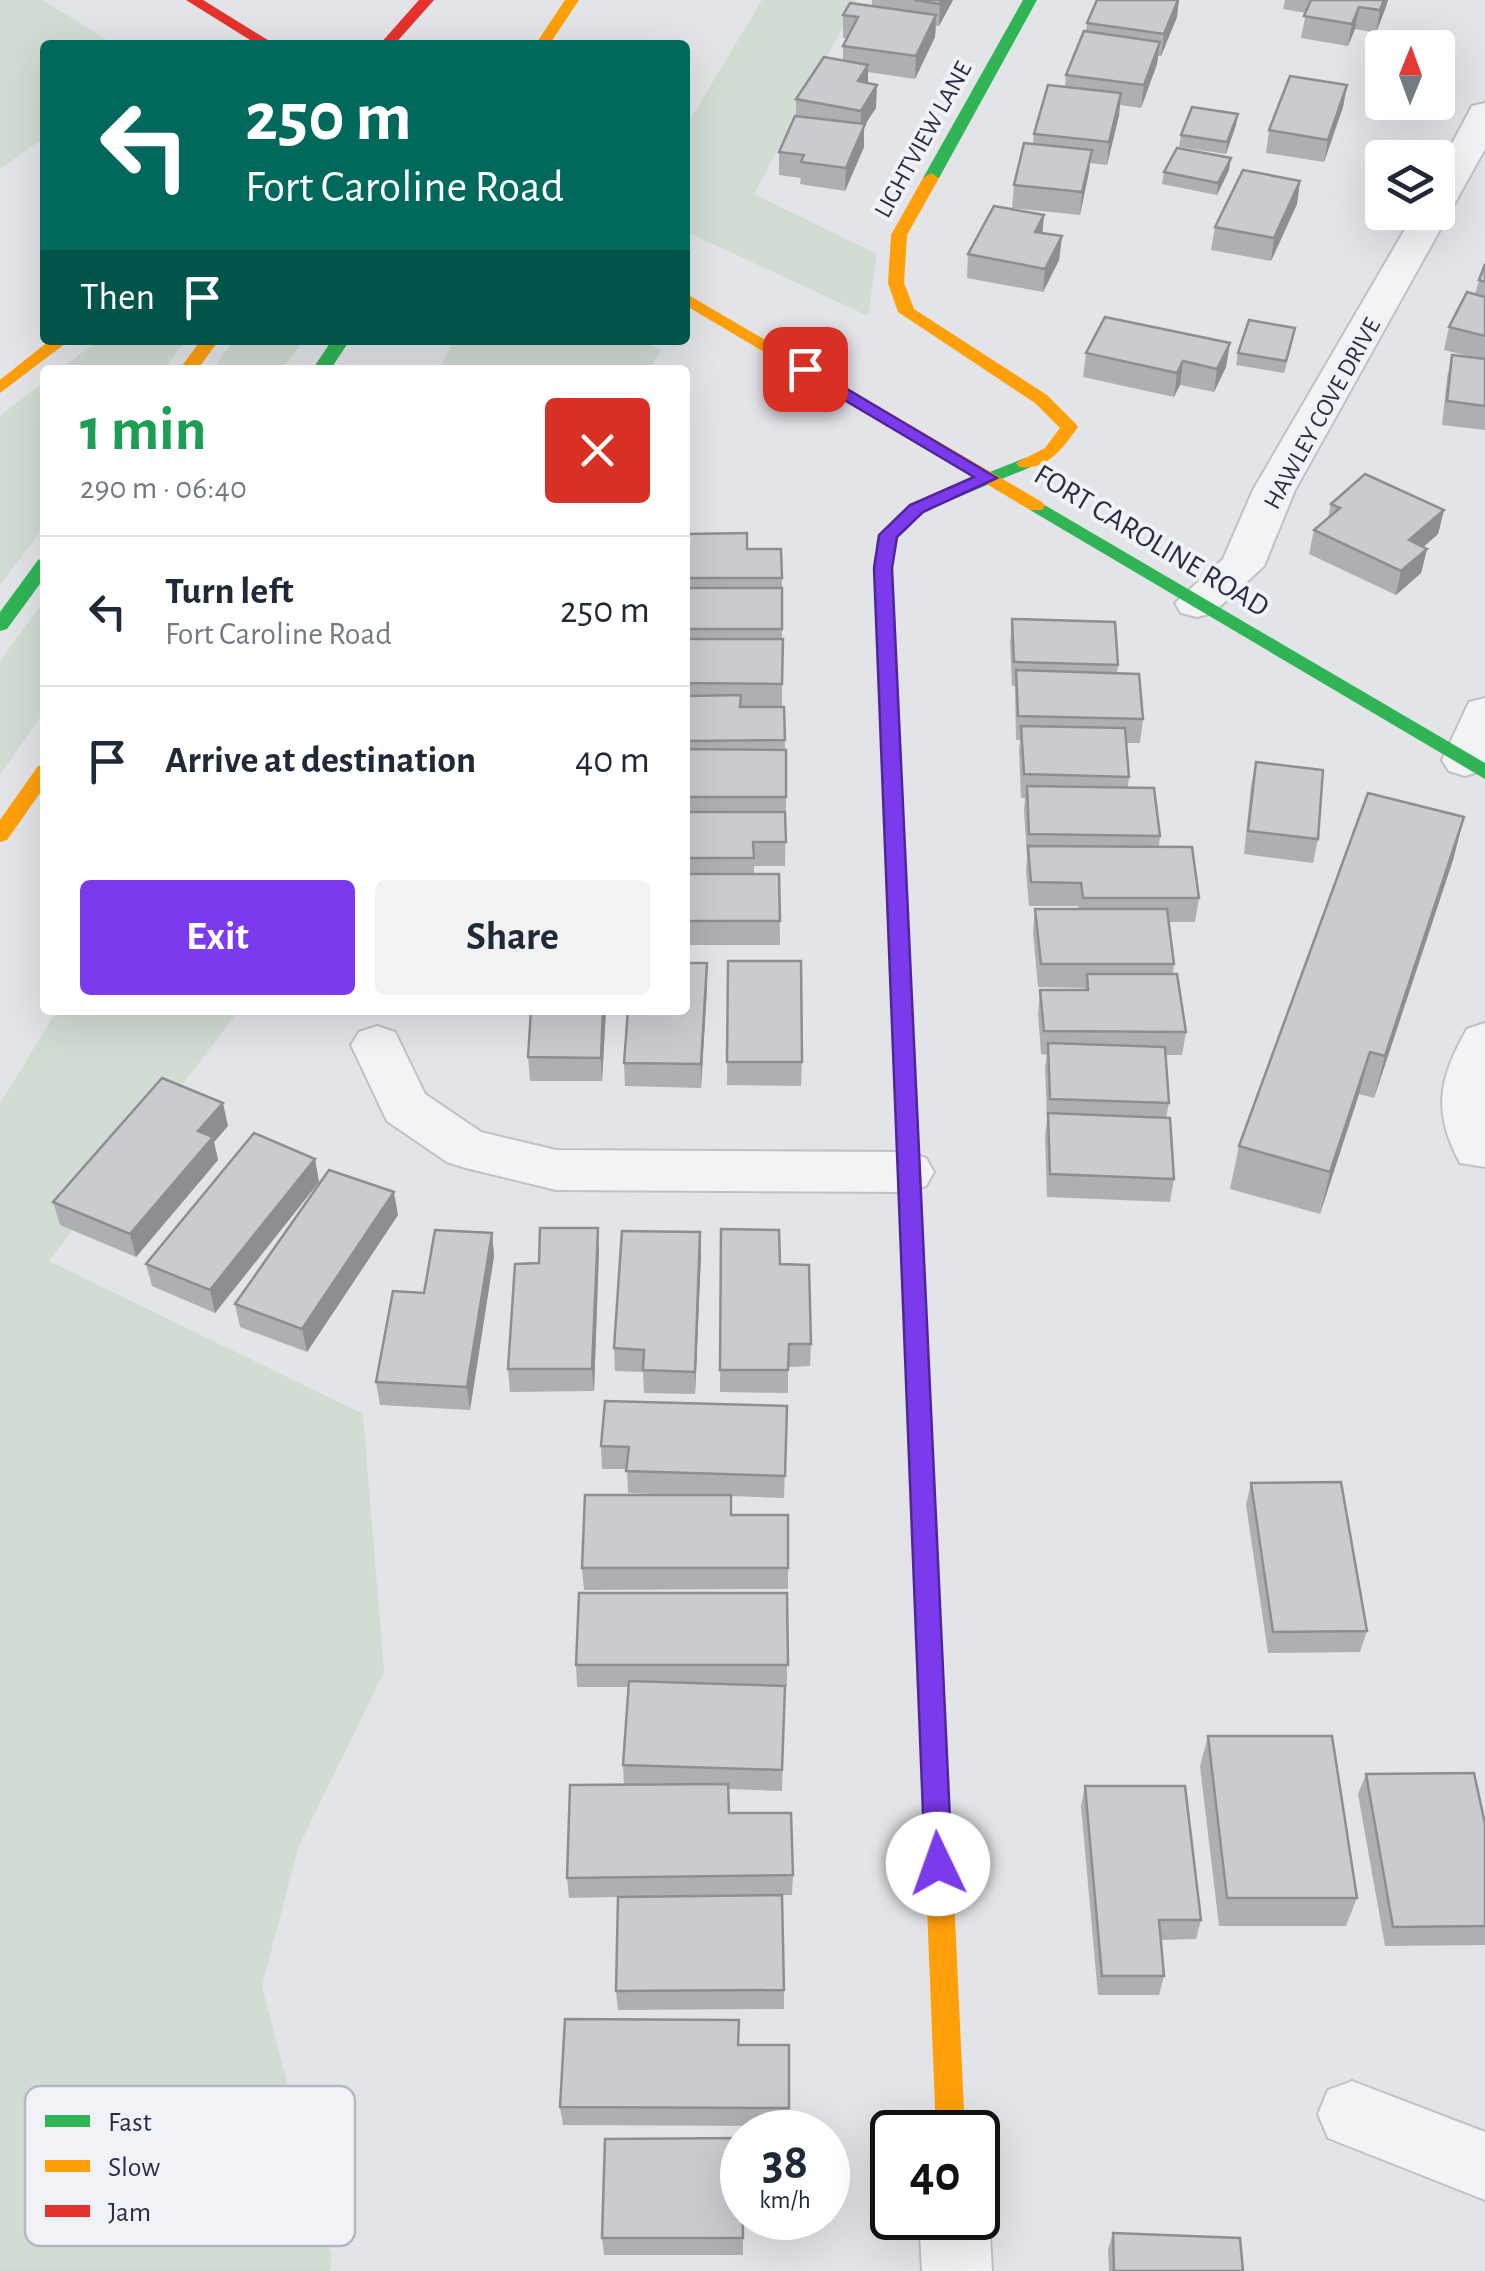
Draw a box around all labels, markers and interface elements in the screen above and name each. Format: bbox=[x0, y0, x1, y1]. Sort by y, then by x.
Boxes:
north arrow bbox=[1365, 30, 1455, 120]
map controls bbox=[1365, 30, 1455, 230]
street label: LIGHTVIEW LANE bbox=[870, 58, 976, 222]
icon: left bbox=[80, 80, 210, 210]
text: 250 m bbox=[245, 83, 412, 153]
button: layers bbox=[1365, 140, 1455, 230]
text: Fort Caroline Road bbox=[245, 165, 564, 210]
icon: arrive bbox=[175, 270, 230, 325]
text: Then bbox=[80, 279, 155, 317]
street label: HAWLEY COVE DRIVE bbox=[1259, 314, 1385, 513]
pin bbox=[763, 327, 848, 412]
icon: arrive bbox=[778, 342, 833, 397]
button: close bbox=[545, 398, 650, 503]
text: 1 min bbox=[80, 401, 206, 461]
street label: FORT CAROLINE ROAD bbox=[1029, 459, 1274, 623]
text: 290 m · 06:40 bbox=[80, 472, 247, 504]
text: Turn left bbox=[165, 573, 293, 611]
icon: left bbox=[80, 584, 135, 639]
text: 250 m bbox=[560, 592, 650, 630]
text: Fort Caroline Road bbox=[165, 618, 392, 650]
icon: arrive bbox=[80, 734, 135, 789]
text: Arrive at destination bbox=[165, 742, 476, 780]
text: 40 m bbox=[575, 742, 650, 780]
button: Exit bbox=[80, 880, 355, 995]
button: Share bbox=[375, 880, 650, 995]
position arrow bbox=[886, 1812, 990, 1916]
legend bbox=[25, 2086, 355, 2246]
text: Fast bbox=[108, 2109, 152, 2137]
speed limit sign: 40 bbox=[870, 2110, 1000, 2240]
text: 38 bbox=[762, 2138, 808, 2188]
text: Slow bbox=[108, 2154, 160, 2182]
text: km/h bbox=[759, 2188, 811, 2213]
text: Jam bbox=[108, 2199, 151, 2227]

